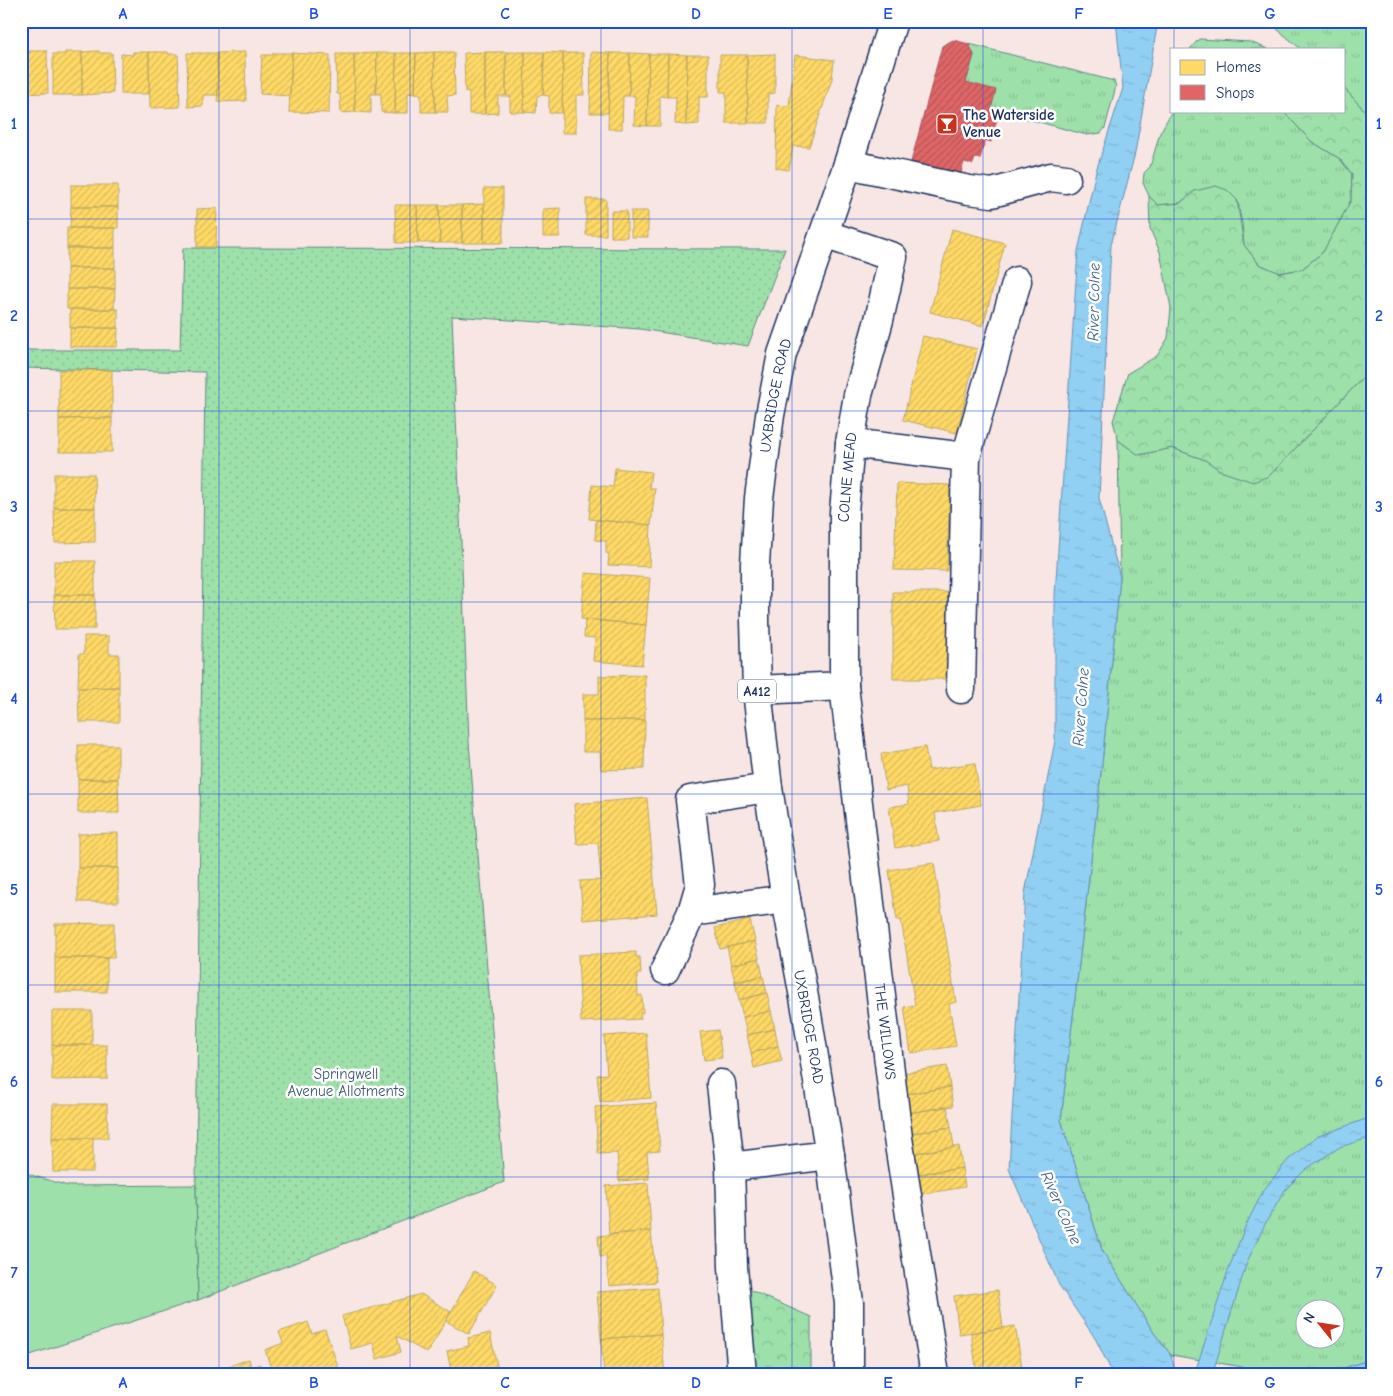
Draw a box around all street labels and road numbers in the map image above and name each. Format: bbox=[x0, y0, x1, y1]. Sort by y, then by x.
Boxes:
street label: UXBRIDGE ROAD bbox=[756, 336, 796, 454]
street label: COLNE MEAD bbox=[835, 431, 861, 522]
road number: A412 bbox=[738, 679, 776, 702]
street label: UXBRIDGE ROAD bbox=[790, 968, 828, 1086]
street label: THE WILLOWS bbox=[871, 982, 900, 1081]

